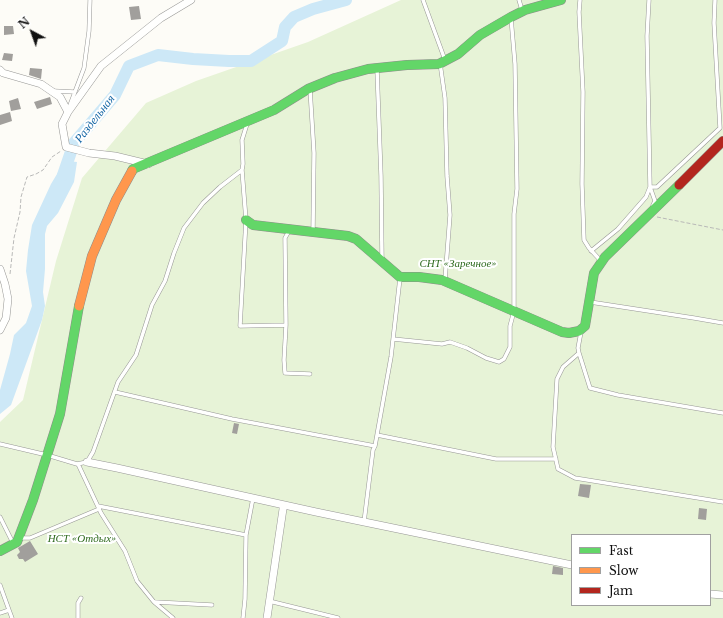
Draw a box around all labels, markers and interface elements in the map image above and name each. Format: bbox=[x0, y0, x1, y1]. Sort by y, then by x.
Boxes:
north arrow bbox=[12, 12, 52, 52]
text: N bbox=[16, 14, 33, 32]
water label: Раздельная bbox=[72, 92, 118, 146]
park label: СНТ «Заречное» bbox=[419, 257, 497, 271]
park label: НСТ «Отдых» bbox=[48, 532, 116, 546]
legend bbox=[571, 534, 711, 606]
text: Fast bbox=[609, 543, 633, 558]
text: Slow bbox=[609, 563, 638, 578]
text: Jam bbox=[609, 583, 633, 598]

